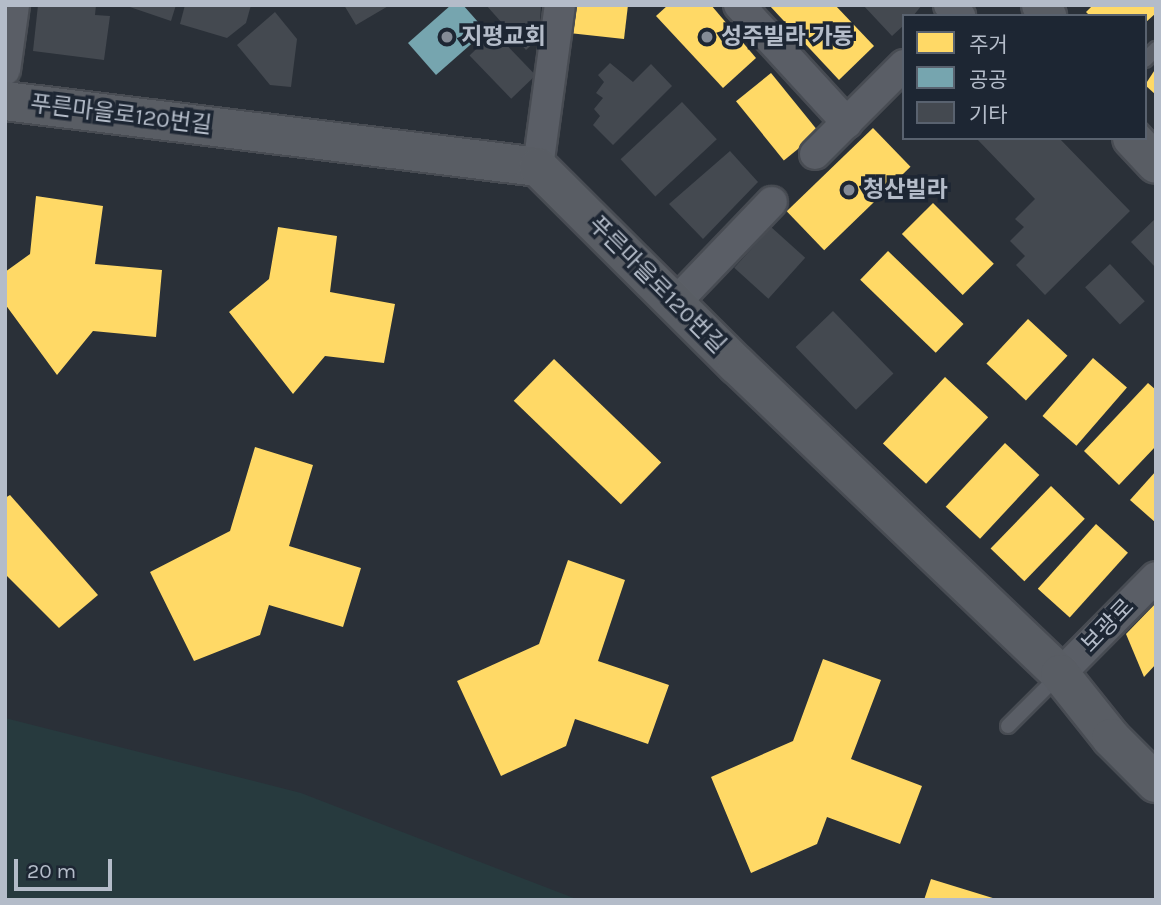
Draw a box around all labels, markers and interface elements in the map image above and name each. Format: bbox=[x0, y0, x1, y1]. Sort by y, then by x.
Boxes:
legend bbox=[902, 14, 1147, 140]
place label: 지평교회 bbox=[461, 23, 546, 51]
place label: 성주빌라 가동 bbox=[721, 23, 854, 51]
marker: 지평교회 bbox=[439, 29, 455, 45]
marker: 성주빌라 가동 bbox=[699, 29, 715, 45]
text: 주거 bbox=[969, 33, 1008, 57]
text: 공공 bbox=[969, 68, 1008, 92]
street label: 푸른마을로120번길 bbox=[29, 90, 213, 140]
text: 기타 bbox=[969, 103, 1008, 127]
place label: 청산빌라 bbox=[863, 176, 948, 204]
marker: 청산빌라 bbox=[841, 182, 857, 198]
street label: 푸른마을로120번길 bbox=[583, 211, 731, 359]
street label: 보광로 bbox=[1076, 594, 1140, 658]
scale bar bbox=[18, 846, 116, 890]
text: 20 m bbox=[27, 859, 76, 883]

